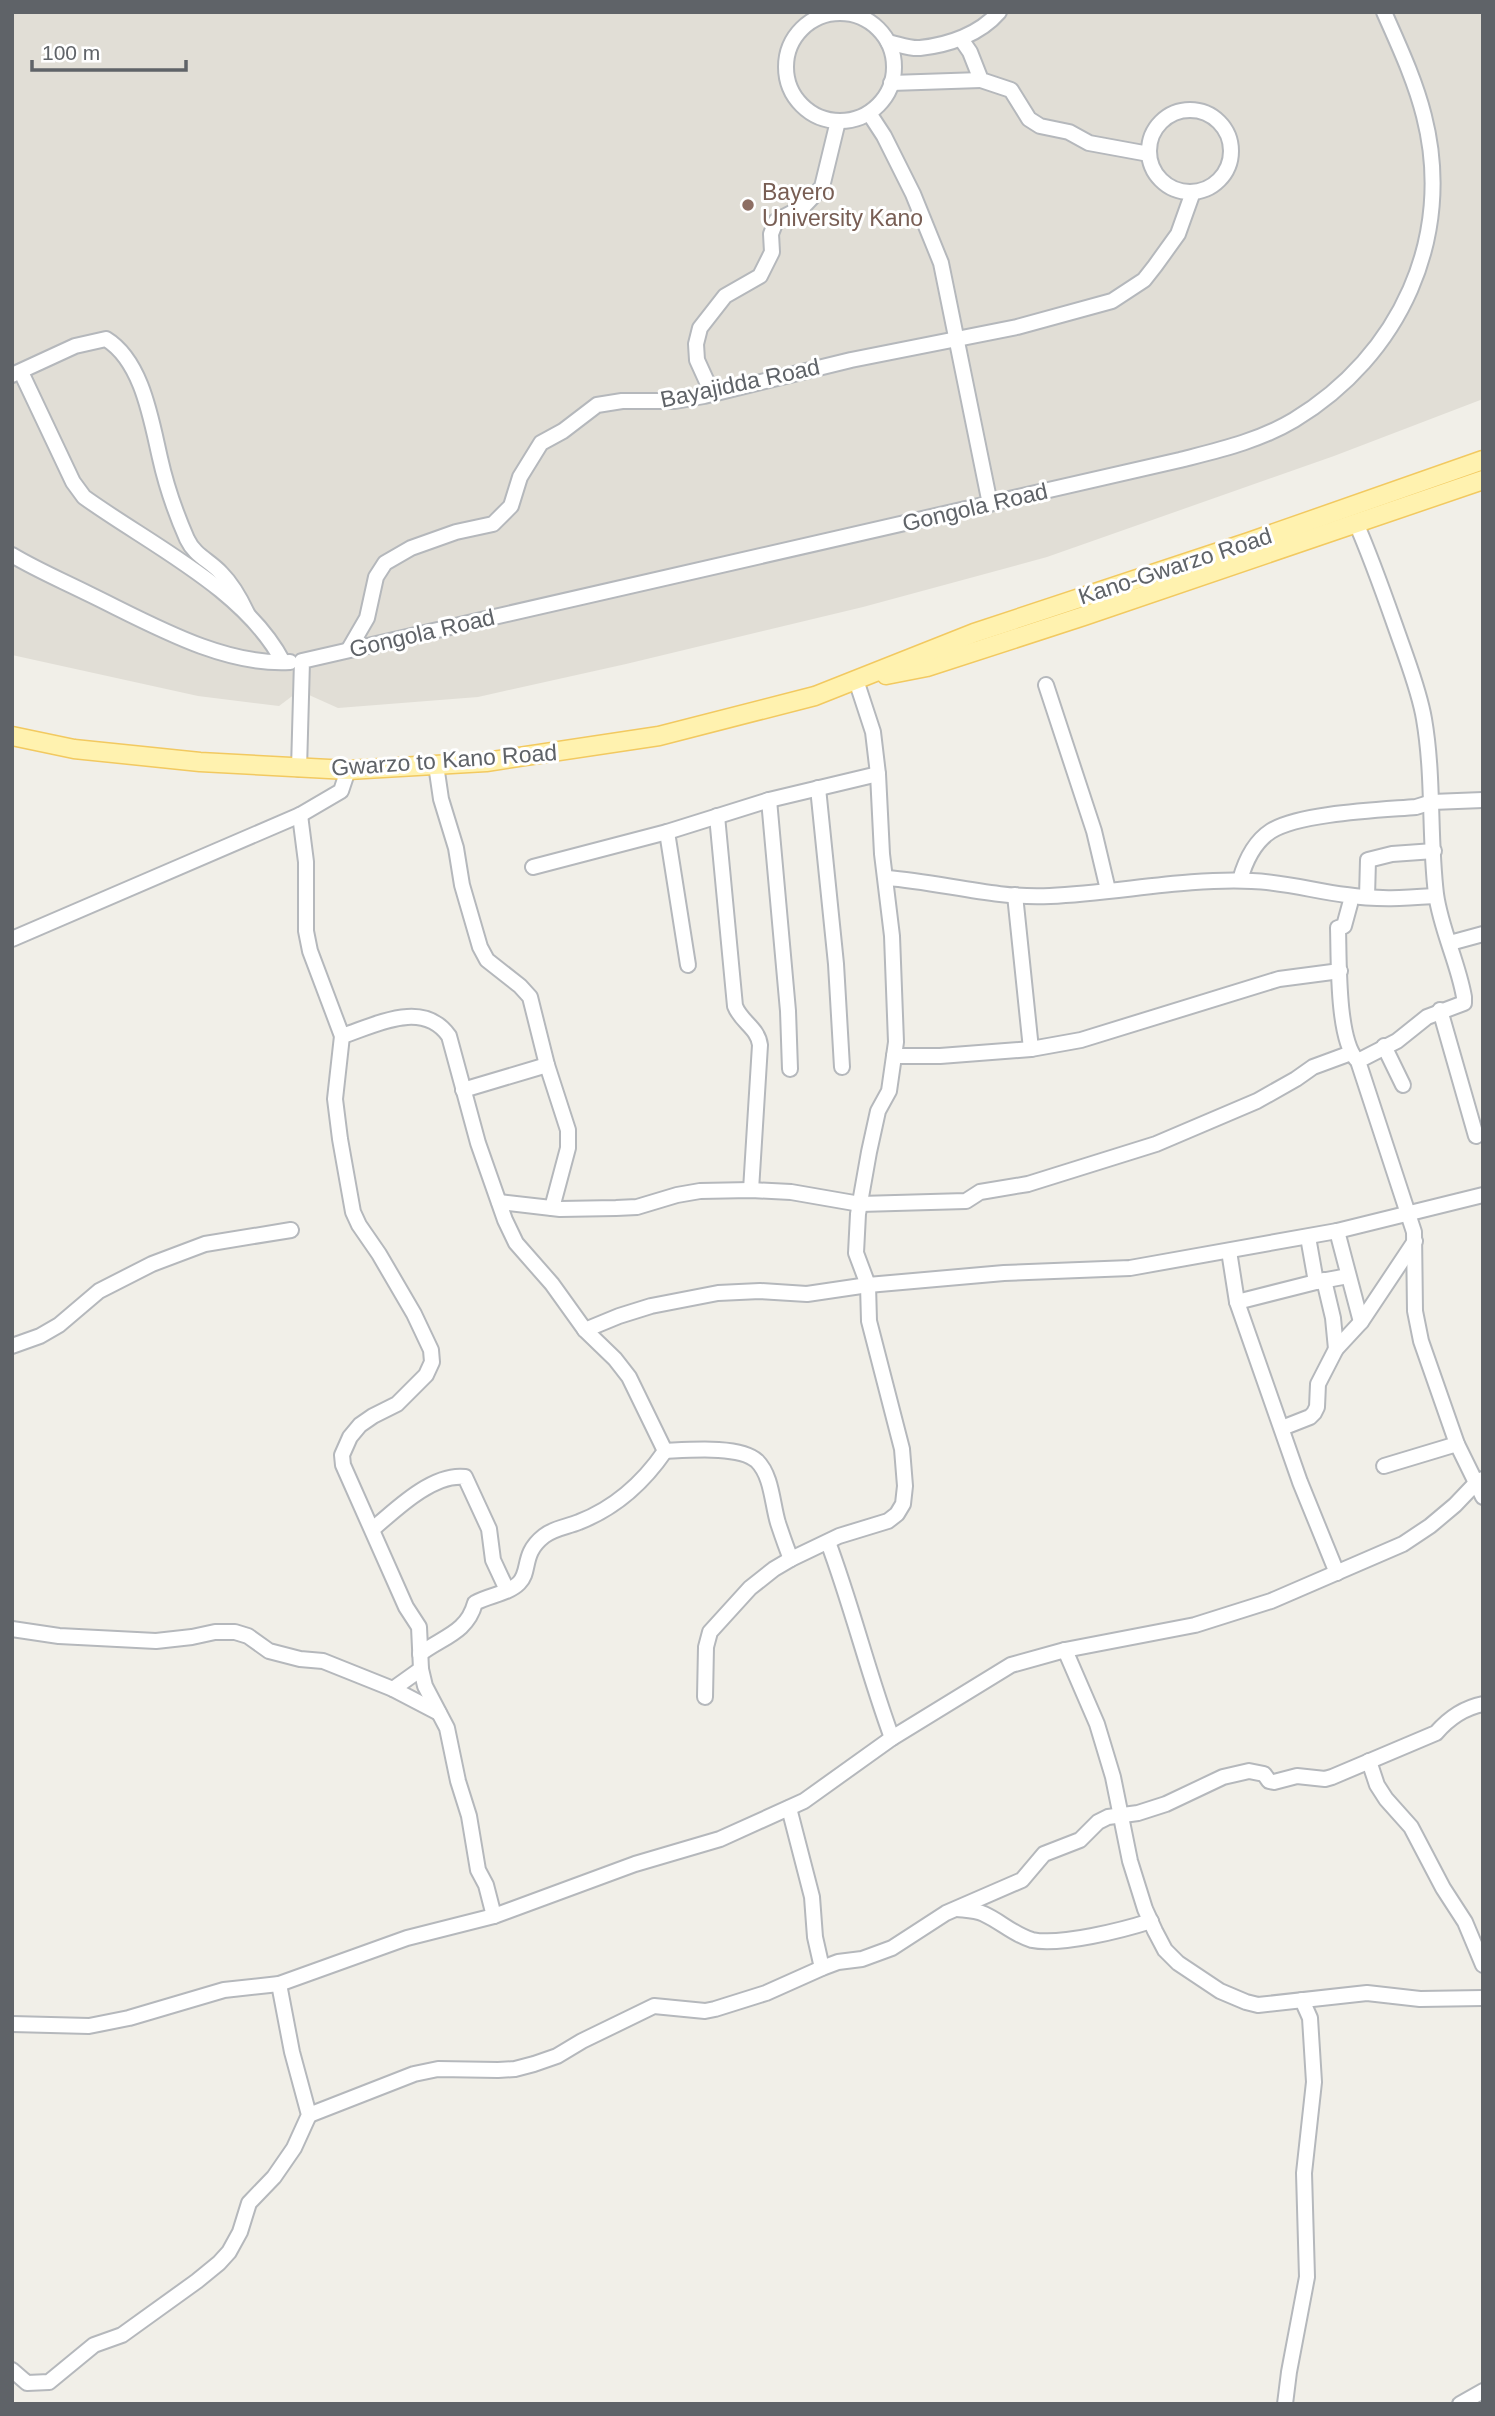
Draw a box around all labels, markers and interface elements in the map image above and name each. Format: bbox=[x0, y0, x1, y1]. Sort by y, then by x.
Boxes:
scale bar bbox=[32, 28, 186, 72]
text: 100 m bbox=[42, 41, 100, 64]
place label: Bayero University Kano bbox=[762, 179, 923, 231]
marker: Bayero University Kano bbox=[740, 197, 756, 213]
street label: Bayajidda Road bbox=[658, 353, 822, 413]
street label: Gongola Road bbox=[900, 478, 1050, 536]
street label: Kano-Gwarzo Road bbox=[1075, 522, 1275, 610]
street label: Gongola Road bbox=[347, 604, 497, 662]
street label: Gwarzo to Kano Road bbox=[330, 739, 558, 781]

